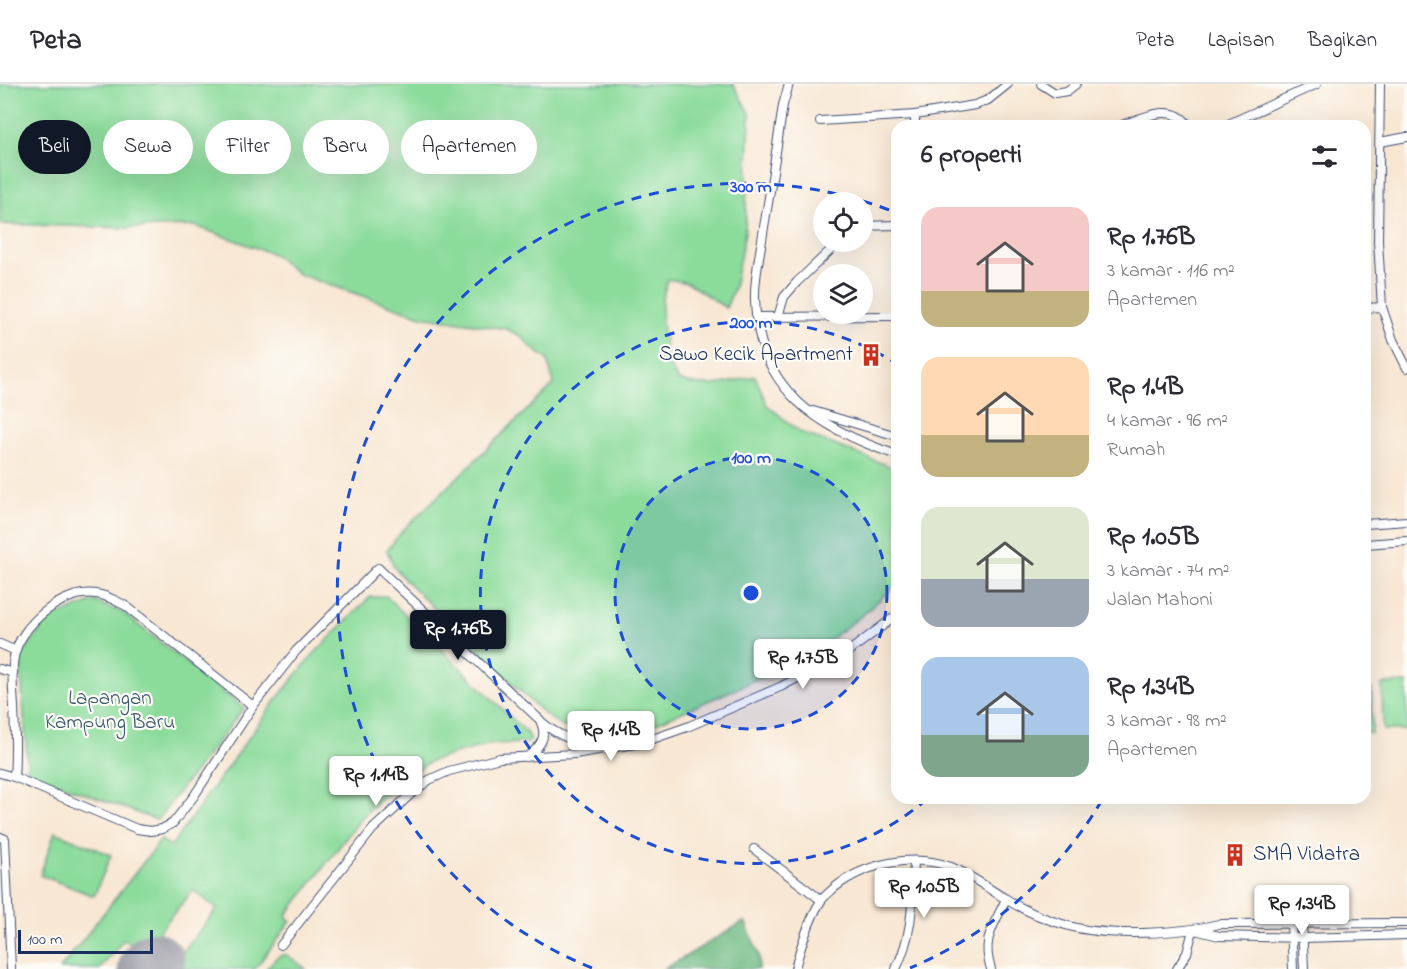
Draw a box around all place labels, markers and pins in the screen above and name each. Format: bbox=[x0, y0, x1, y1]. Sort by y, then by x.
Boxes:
place label: Sawo Kecik Apartment bbox=[659, 340, 853, 370]
building icon: Sawo Kecik Apartment bbox=[858, 342, 884, 368]
centre of rings bbox=[741, 583, 761, 603]
pin: Rp 1.76B bbox=[396, 610, 520, 661]
pin: Rp 1.75B bbox=[741, 639, 865, 690]
pin: Rp 1.4B bbox=[556, 711, 666, 762]
pin: Rp 1.14B bbox=[314, 756, 438, 807]
place label: SMA Vidatra bbox=[1253, 840, 1360, 870]
building icon: SMA Vidatra bbox=[1222, 842, 1248, 868]
pin: Rp 1.05B bbox=[862, 868, 986, 919]
pin: Rp 1.34B bbox=[1240, 885, 1364, 936]

